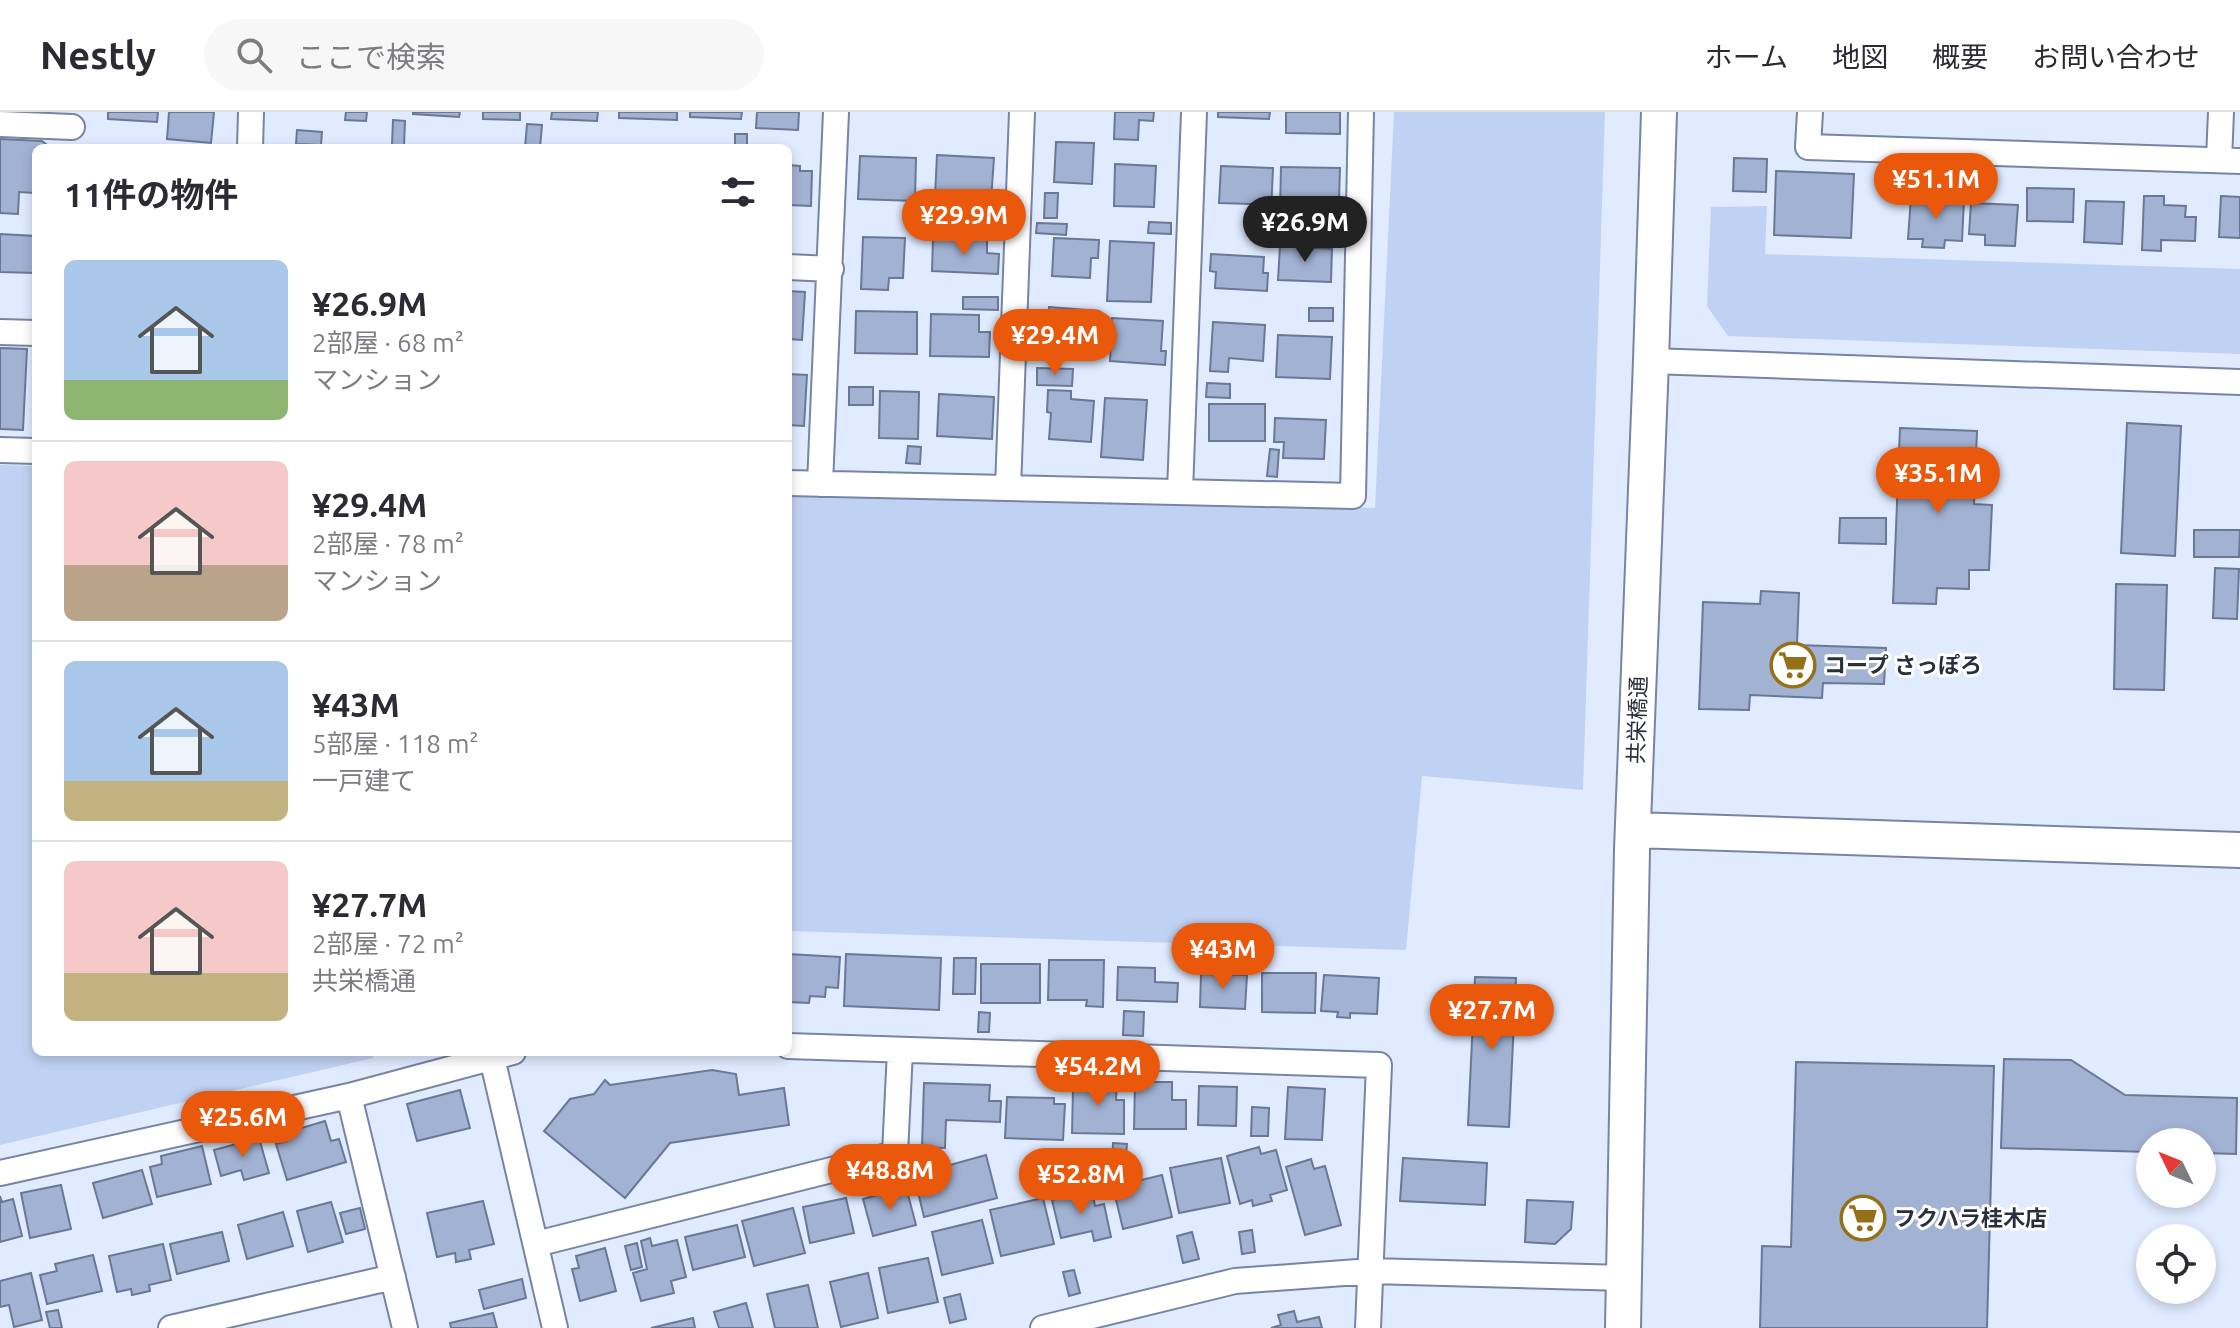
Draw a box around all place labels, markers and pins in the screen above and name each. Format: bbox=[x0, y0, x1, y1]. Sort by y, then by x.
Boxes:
pin: ¥51.1M bbox=[1871, 153, 2001, 221]
pin: ¥29.9M bbox=[899, 189, 1029, 257]
pin: ¥26.9M bbox=[1240, 196, 1370, 264]
pin: ¥29.4M bbox=[990, 309, 1120, 377]
pin: ¥35.1M bbox=[1873, 447, 2003, 515]
supermarket icon: コープ さっぽろ bbox=[1769, 641, 1817, 689]
place label: コープ さっぽろ bbox=[1824, 652, 1982, 677]
pin: ¥43M bbox=[1176, 923, 1270, 991]
pin: ¥27.7M bbox=[1427, 984, 1557, 1052]
pin: ¥54.2M bbox=[1033, 1040, 1163, 1108]
pin: ¥25.6M bbox=[178, 1091, 308, 1159]
pin: ¥48.8M bbox=[825, 1144, 955, 1212]
pin: ¥52.8M bbox=[1016, 1148, 1146, 1216]
supermarket icon: フクハラ桂木店 bbox=[1839, 1194, 1887, 1242]
place label: フクハラ桂木店 bbox=[1894, 1205, 2047, 1230]

